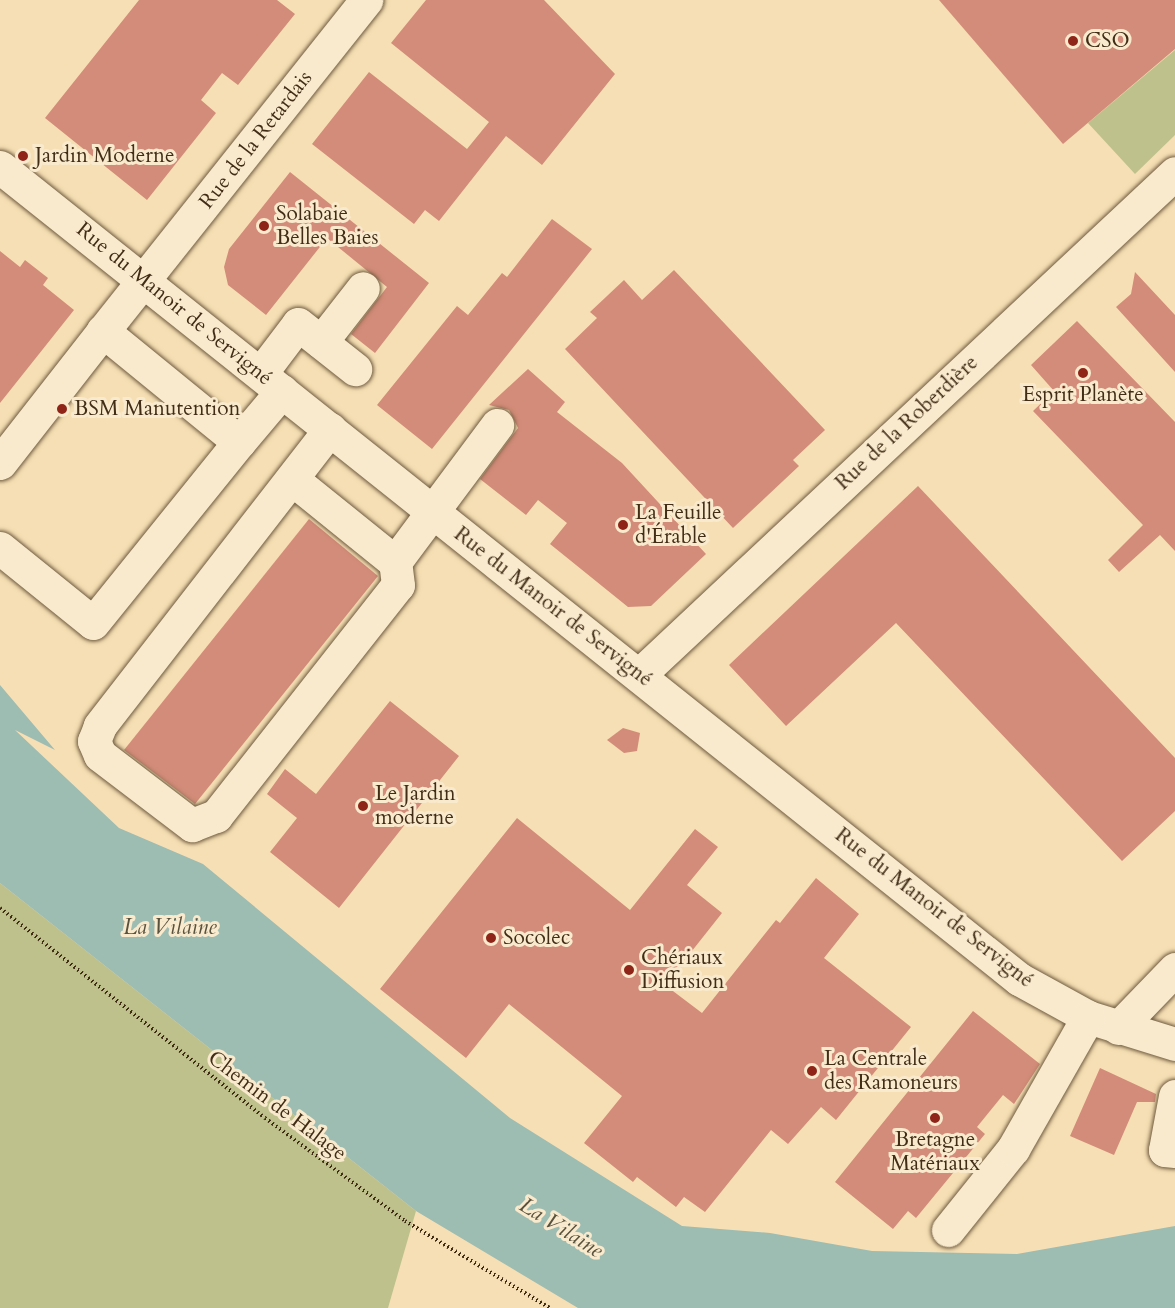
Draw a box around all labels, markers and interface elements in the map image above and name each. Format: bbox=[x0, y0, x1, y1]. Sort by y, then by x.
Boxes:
place label: CSO bbox=[1085, 28, 1130, 54]
marker: CSO bbox=[1066, 34, 1080, 48]
street label: Rue de la Retardais bbox=[194, 66, 318, 214]
place label: Jardin Moderne bbox=[35, 143, 174, 169]
marker: Jardin Moderne bbox=[16, 149, 30, 163]
place label: Solabaie Belles Baies bbox=[276, 201, 379, 251]
street label: Rue du Manoir de Servigné bbox=[71, 217, 277, 391]
marker: Solabaie Belles Baies bbox=[257, 219, 271, 233]
street label: Rue de la Roberdière bbox=[830, 350, 984, 496]
marker: Esprit Planète bbox=[1076, 366, 1090, 380]
place label: Esprit Planète bbox=[1022, 382, 1144, 408]
place label: BSM Manutention bbox=[74, 396, 240, 422]
marker: BSM Manutention bbox=[55, 402, 69, 416]
place label: La Feuille d'Érable bbox=[635, 500, 722, 550]
marker: La Feuille d'Érable bbox=[616, 518, 630, 532]
street label: Rue du Manoir de Servigné bbox=[449, 522, 657, 692]
place label: Le Jardin moderne bbox=[375, 781, 456, 831]
marker: Le Jardin moderne bbox=[356, 799, 370, 813]
street label: Rue du Manoir de Servigné bbox=[830, 823, 1038, 993]
water label: La Vilaine bbox=[123, 915, 217, 941]
place label: Socolec bbox=[503, 925, 570, 951]
marker: Socolec bbox=[484, 931, 498, 945]
place label: Chériaux Diffusion bbox=[641, 945, 724, 995]
marker: Chériaux Diffusion bbox=[622, 963, 636, 977]
street label: Chemin de Halage bbox=[203, 1046, 351, 1166]
place label: La Centrale des Ramoneurs bbox=[824, 1046, 958, 1096]
marker: La Centrale des Ramoneurs bbox=[805, 1064, 819, 1078]
marker: Bretagne Matériaux bbox=[928, 1111, 942, 1125]
place label: Bretagne Matériaux bbox=[890, 1127, 980, 1177]
water label: La Vilaine bbox=[514, 1192, 608, 1264]

